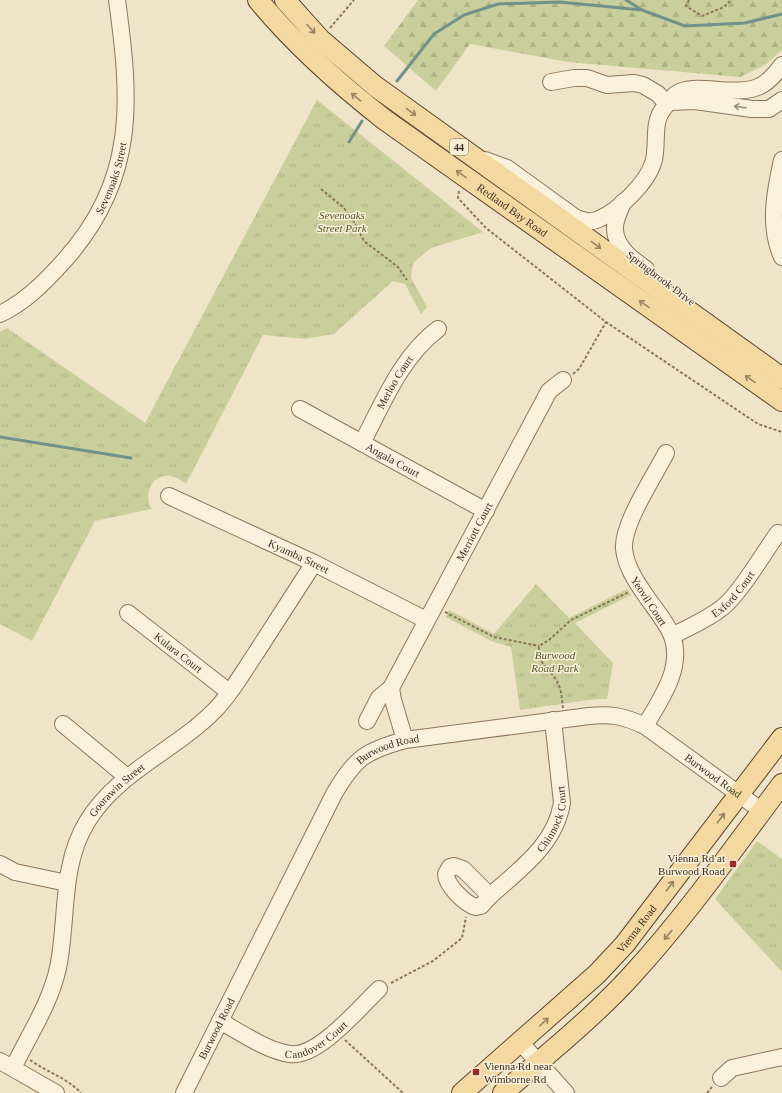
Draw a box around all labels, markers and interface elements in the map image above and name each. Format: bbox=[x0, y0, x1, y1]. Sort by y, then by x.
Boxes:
one-way arrow bbox=[306, 24, 316, 34]
one-way arrow bbox=[350, 93, 361, 101]
one-way arrow bbox=[734, 103, 747, 111]
one-way arrow bbox=[405, 108, 416, 116]
road number: 44 bbox=[450, 139, 468, 155]
street label: Sevenoaks Street bbox=[93, 141, 128, 216]
one-way arrow bbox=[455, 170, 466, 178]
street label: Redland Bay Road bbox=[475, 181, 550, 239]
park label: Sevenoaks Street Park bbox=[317, 209, 368, 234]
one-way arrow bbox=[590, 241, 601, 249]
street label: Springbrook Drive bbox=[624, 248, 698, 308]
one-way arrow bbox=[639, 300, 650, 308]
street label: Merloo Court bbox=[374, 353, 415, 411]
one-way arrow bbox=[745, 375, 756, 383]
street label: Angala Court bbox=[364, 440, 422, 480]
street label: Merriott Court bbox=[454, 500, 495, 563]
street label: Kyamba Street bbox=[266, 537, 331, 576]
street label: Exford Court bbox=[709, 569, 757, 620]
street label: Yeovil Court bbox=[629, 574, 669, 628]
street label: Kulara Court bbox=[152, 630, 205, 675]
park label: Burwood Road Park bbox=[530, 649, 580, 674]
street label: Burwood Road bbox=[354, 732, 420, 766]
street label: Burwood Road bbox=[683, 751, 744, 800]
street label: Goorawin Street bbox=[86, 761, 147, 819]
street label: Chinnock Court bbox=[534, 785, 568, 854]
one-way arrow bbox=[716, 813, 725, 824]
place label: Vienna Rd at Burwood Road bbox=[658, 852, 725, 877]
marker: Vienna Rd at Burwood Road bbox=[728, 859, 738, 869]
one-way arrow bbox=[666, 881, 674, 892]
street label: Vienna Road bbox=[614, 902, 659, 955]
one-way arrow bbox=[663, 930, 672, 941]
street label: Burwood Road bbox=[196, 996, 237, 1061]
one-way arrow bbox=[539, 1017, 549, 1026]
street label: Candover Court bbox=[284, 1018, 350, 1060]
place label: Vienna Rd near Wimborne Rd bbox=[484, 1060, 553, 1085]
marker: Vienna Rd near Wimborne Rd bbox=[471, 1067, 481, 1077]

